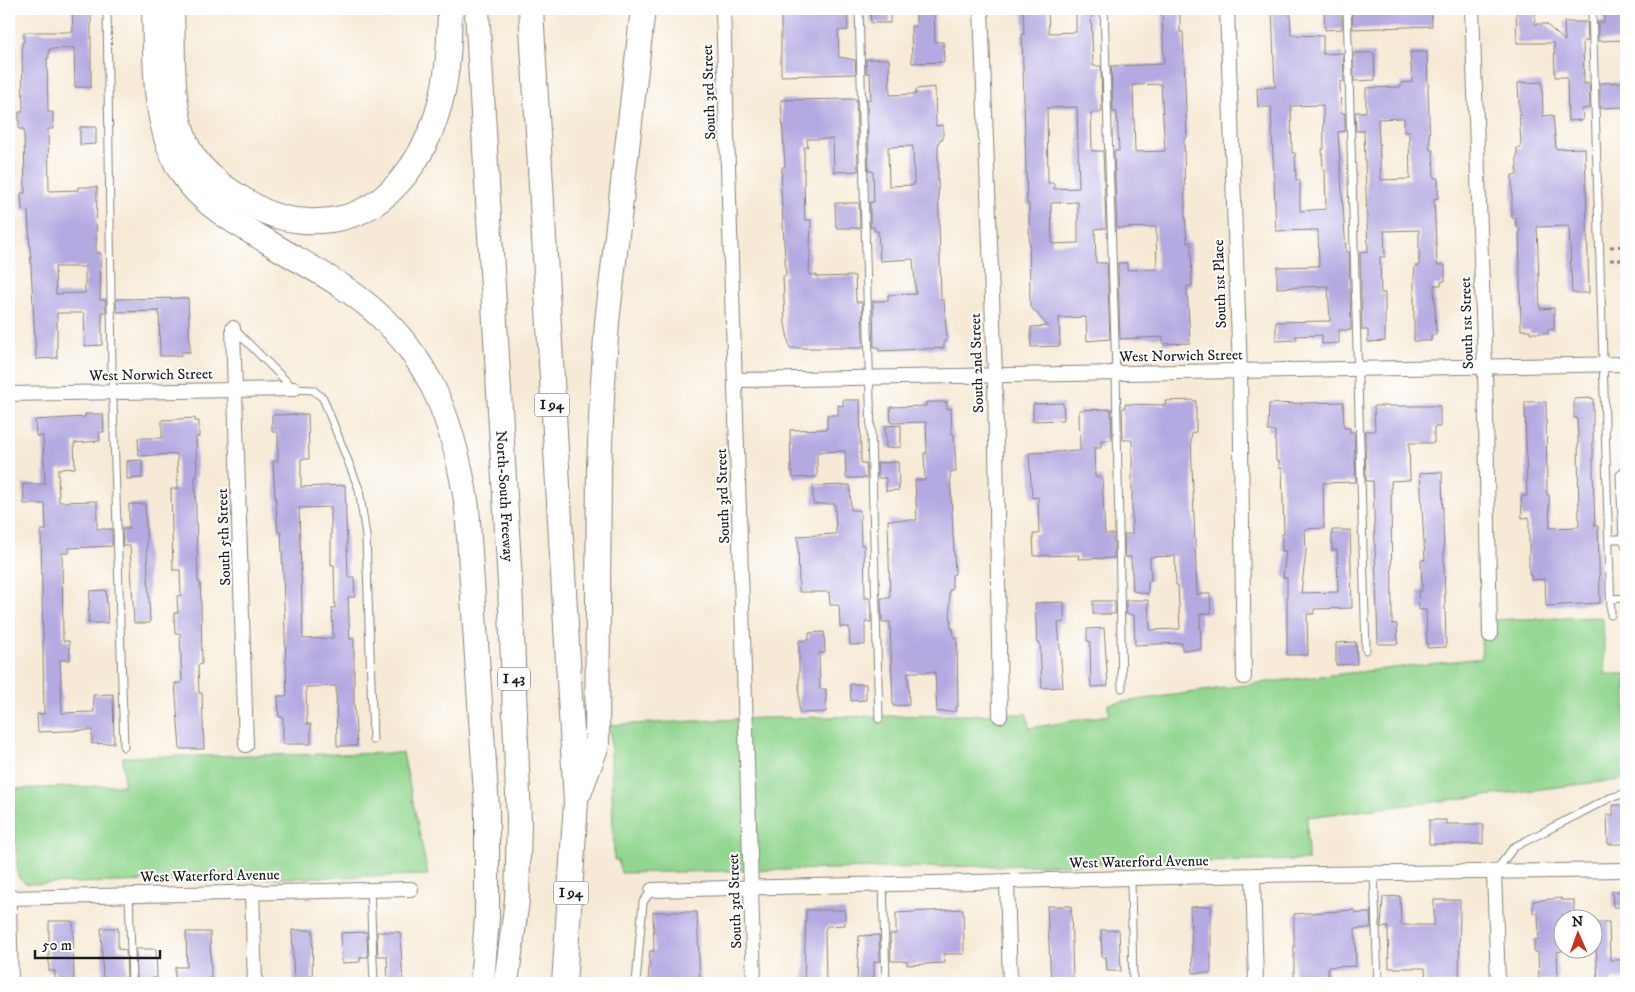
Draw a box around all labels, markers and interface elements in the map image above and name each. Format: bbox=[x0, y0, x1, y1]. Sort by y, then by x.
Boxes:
street label: South 3rd Street bbox=[698, 44, 720, 140]
street label: South 1st Place bbox=[1209, 239, 1231, 329]
street label: South 1st Street bbox=[1456, 276, 1478, 369]
street label: South 2nd Street bbox=[966, 313, 988, 413]
street label: West Norwich Street bbox=[1118, 345, 1243, 367]
street label: West Norwich Street bbox=[88, 364, 213, 386]
road number: I 94 bbox=[534, 394, 570, 416]
street label: North-South Freeway bbox=[492, 430, 518, 563]
street label: South 3rd Street bbox=[712, 448, 734, 544]
street label: South 5th Street bbox=[213, 488, 235, 586]
road number: I 43 bbox=[498, 668, 530, 691]
street label: West Waterford Avenue bbox=[1068, 851, 1209, 873]
street label: South 3rd Street bbox=[724, 853, 746, 949]
street label: West Waterford Avenue bbox=[139, 865, 280, 887]
road number: I 94 bbox=[554, 881, 588, 904]
north arrow bbox=[1552, 910, 1602, 960]
text: N bbox=[1572, 913, 1584, 931]
scale bar bbox=[35, 927, 160, 959]
text: 50 m bbox=[42, 936, 72, 955]

